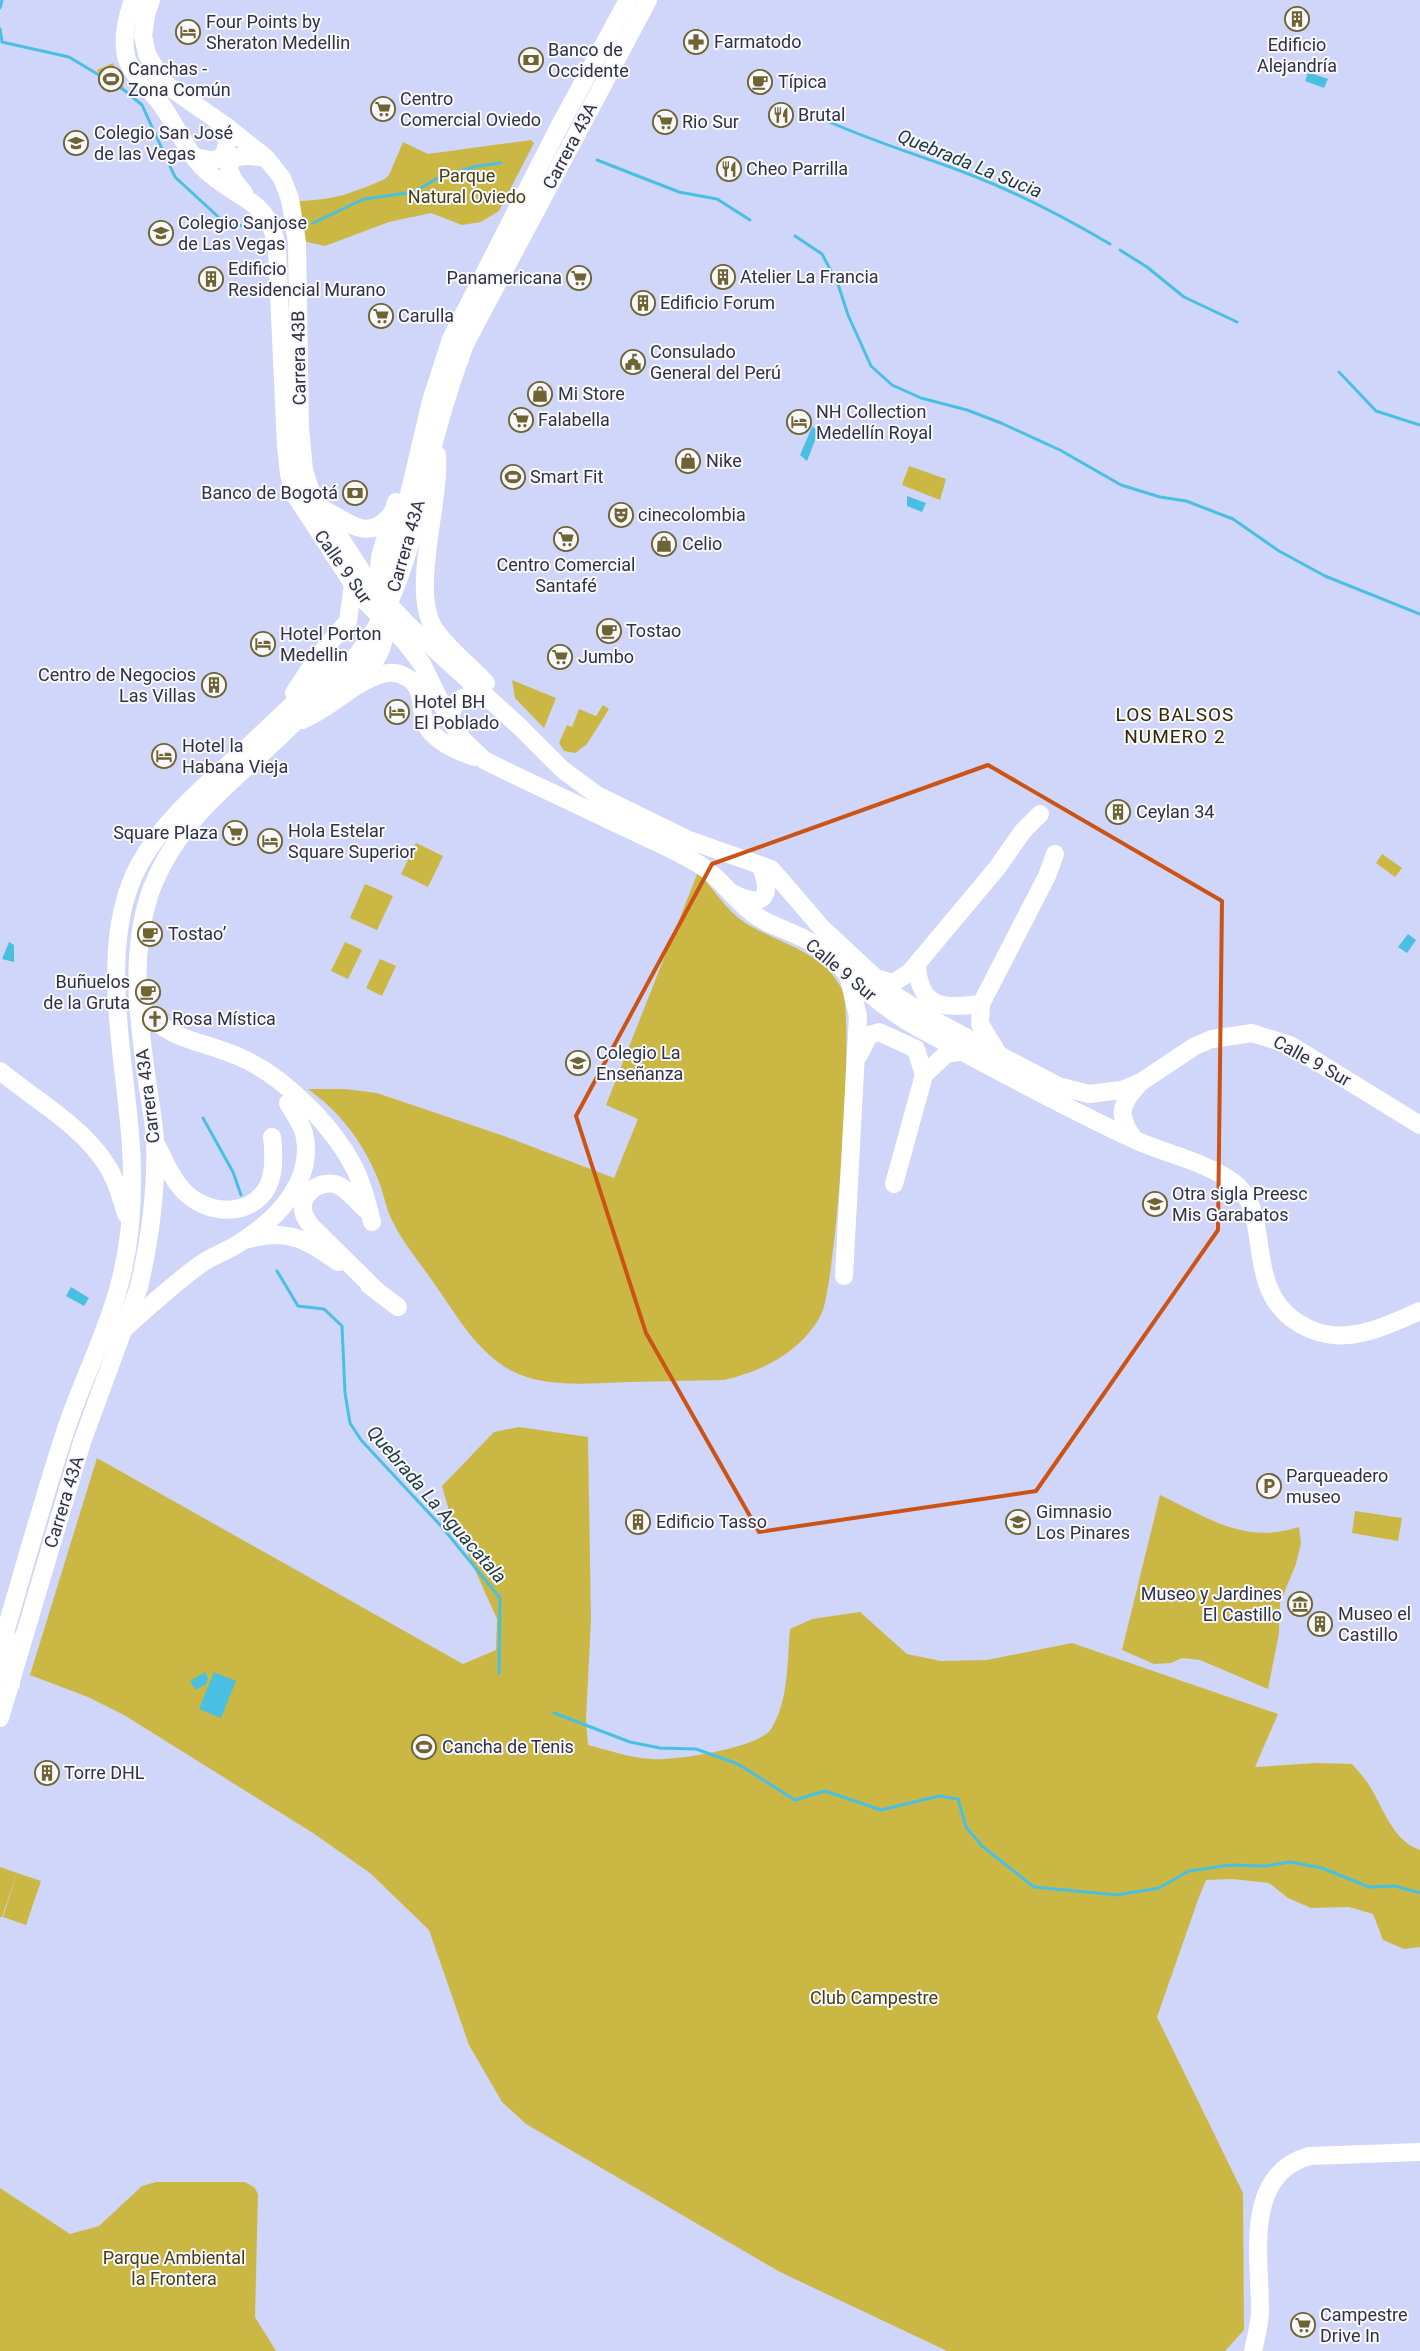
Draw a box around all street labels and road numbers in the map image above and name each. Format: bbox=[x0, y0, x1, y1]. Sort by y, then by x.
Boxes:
street label: Carrera 43A bbox=[538, 99, 601, 193]
street label: Carrera 43B bbox=[287, 311, 310, 405]
street label: Carrera 43A bbox=[382, 497, 429, 594]
street label: Calle 9 Sur bbox=[310, 526, 377, 608]
street label: Calle 9 Sur bbox=[802, 934, 881, 1005]
street label: Calle 9 Sur bbox=[1270, 1031, 1355, 1090]
street label: Carrera 43A bbox=[131, 1047, 164, 1145]
street label: Carrera 43A bbox=[40, 1453, 88, 1550]

